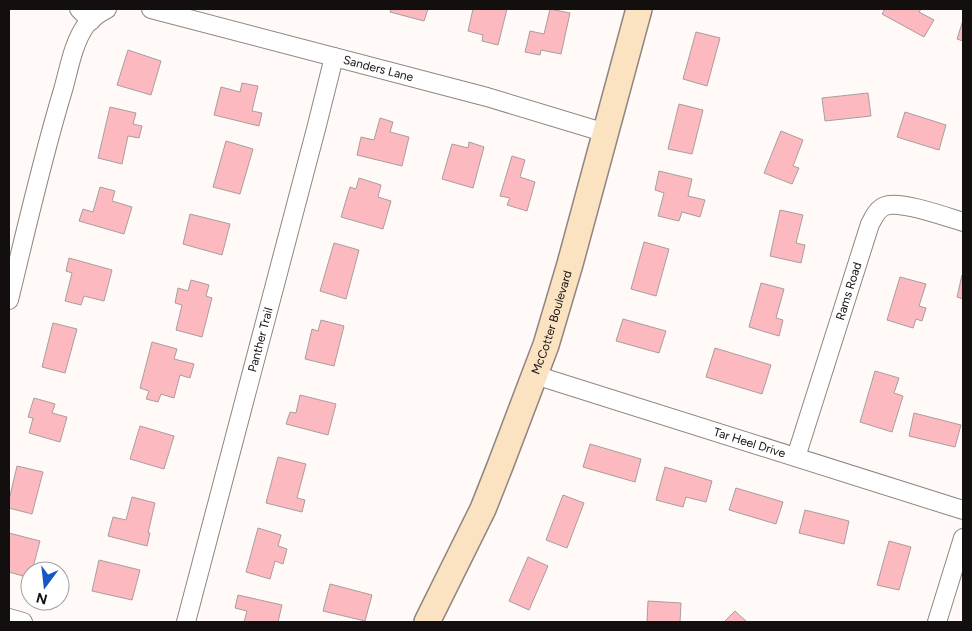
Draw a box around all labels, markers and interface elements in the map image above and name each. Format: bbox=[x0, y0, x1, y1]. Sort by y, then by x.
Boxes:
street label: Sanders Lane bbox=[342, 53, 415, 85]
street label: Rams Road bbox=[833, 260, 864, 322]
street label: McCotter Boulevard bbox=[528, 269, 575, 376]
street label: Panther Trail bbox=[245, 306, 276, 373]
street label: Tar Heel Drive bbox=[712, 425, 788, 461]
north arrow bbox=[20, 561, 70, 611]
text: N bbox=[34, 588, 49, 608]

